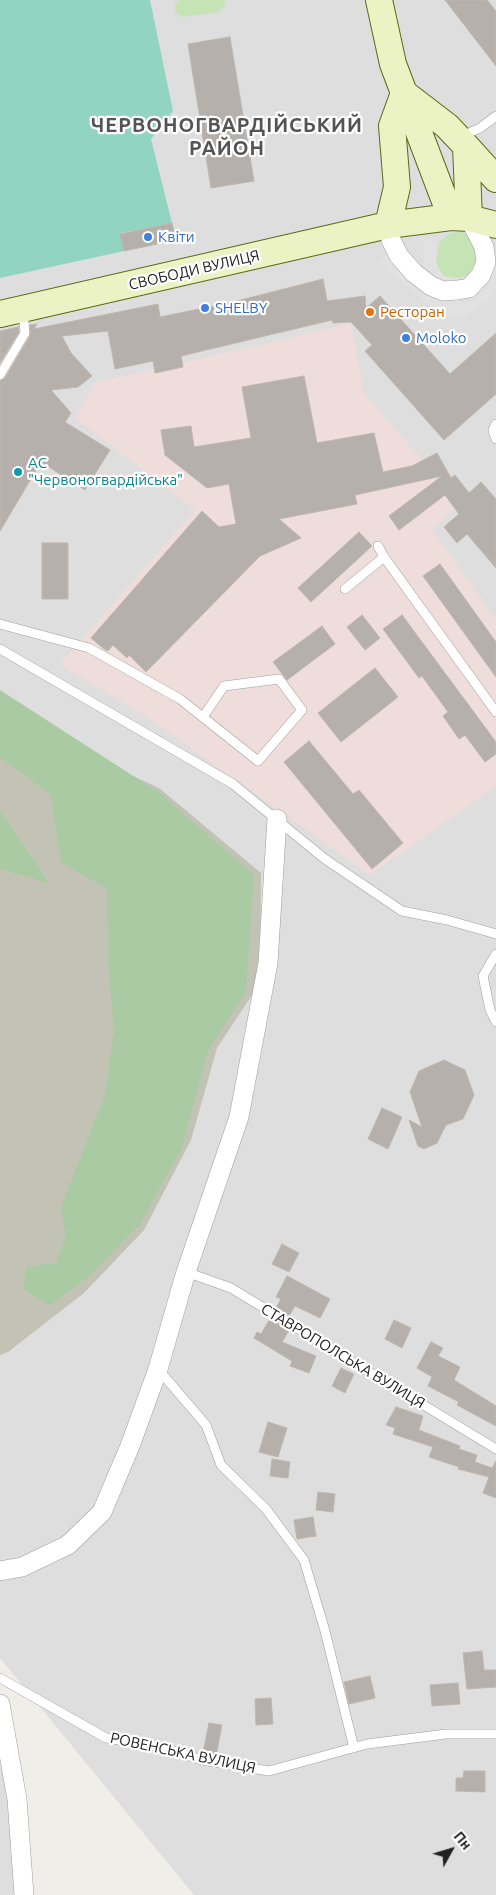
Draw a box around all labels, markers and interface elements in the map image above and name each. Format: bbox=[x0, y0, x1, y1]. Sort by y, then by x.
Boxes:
district label: ЧЕРВОНОГВАРДІЙСЬКИЙ РАЙОН bbox=[89, 113, 365, 160]
place label: Квіти bbox=[158, 228, 195, 246]
marker: Квіти bbox=[142, 231, 154, 243]
street label: СВОБОДИ ВУЛИЦЯ bbox=[127, 246, 261, 294]
place label: SHELBY bbox=[215, 299, 267, 317]
marker: SHELBY bbox=[199, 302, 211, 314]
place label: Ресторан bbox=[380, 303, 445, 321]
marker: Ресторан bbox=[364, 306, 376, 318]
place label: Moloko bbox=[416, 329, 467, 347]
marker: Moloko bbox=[400, 332, 412, 344]
place label: АС "Червоногвардійська" bbox=[28, 454, 183, 489]
marker: АС "Червоногвардійська" bbox=[12, 466, 24, 478]
street label: СТАВРОПОЛСЬКА ВУЛИЦЯ bbox=[258, 1300, 428, 1412]
street label: РОВЕНСЬКА ВУЛИЦЯ bbox=[109, 1729, 257, 1777]
north arrow bbox=[426, 1825, 476, 1875]
text: Пн bbox=[451, 1828, 475, 1853]

